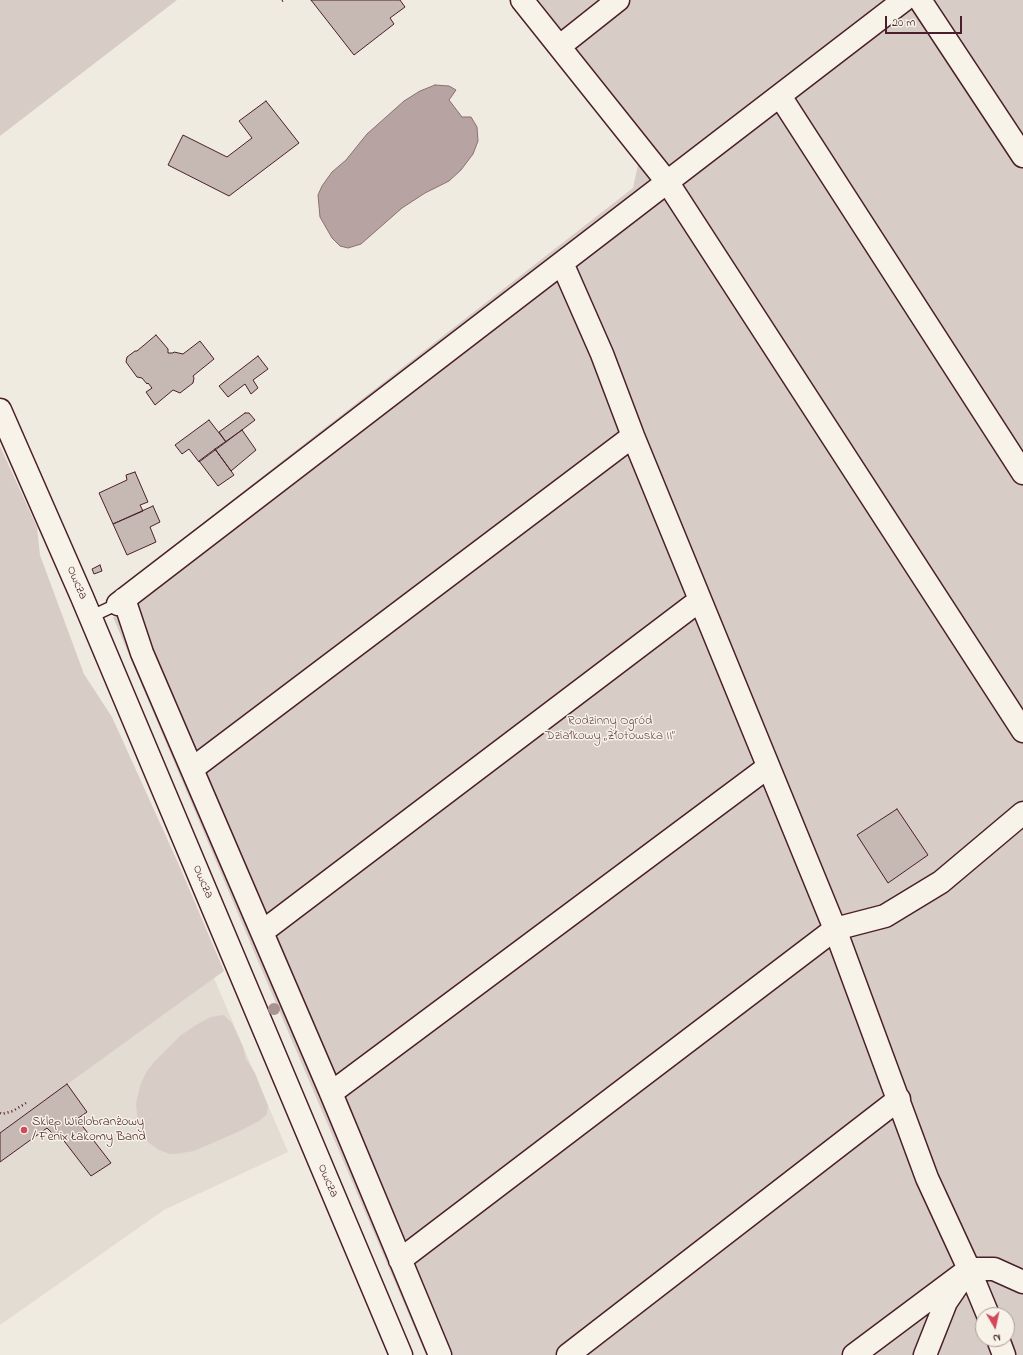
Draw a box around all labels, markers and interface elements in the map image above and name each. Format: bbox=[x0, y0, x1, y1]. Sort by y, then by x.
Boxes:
scale bar bbox=[887, 8, 964, 34]
text: 20 m bbox=[892, 14, 915, 32]
street label: Owcza bbox=[62, 564, 90, 602]
park label: Rodzinny Ogród Działkowy „Złotowska II” bbox=[545, 714, 675, 745]
street label: Owcza bbox=[188, 863, 216, 901]
place label: Sklep Wielobranżowy / Fenix Łakomy Band bbox=[32, 1115, 146, 1146]
marker: Sklep Wielobranżowy / Fenix Łakomy Band bbox=[19, 1125, 29, 1135]
street label: Owcza bbox=[313, 1162, 341, 1200]
north arrow bbox=[975, 1307, 1015, 1347]
text: N bbox=[992, 1329, 1002, 1346]

